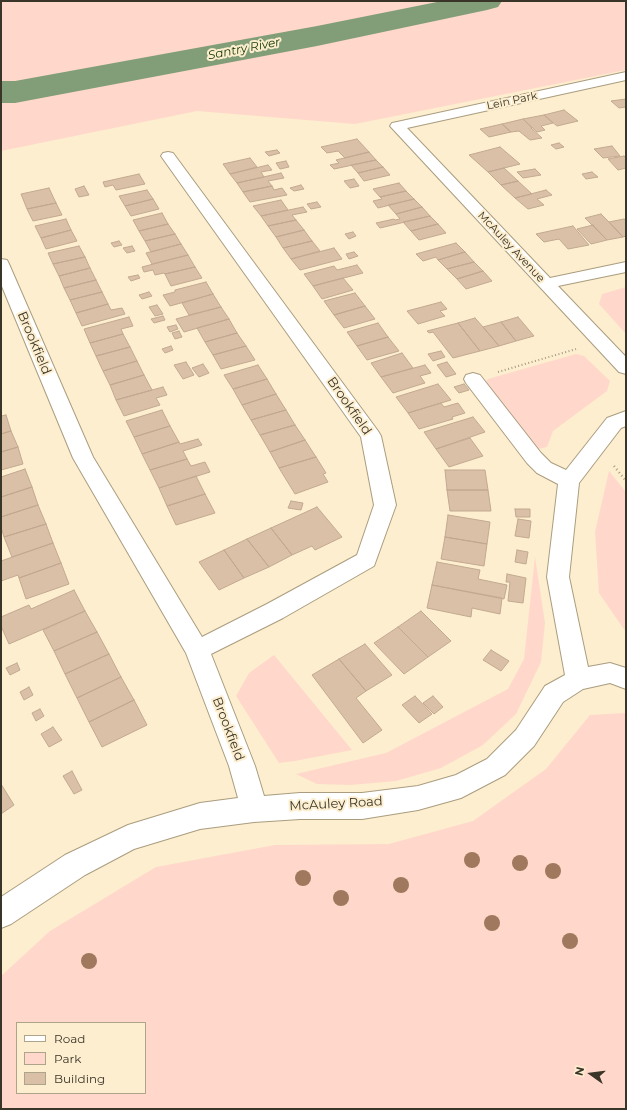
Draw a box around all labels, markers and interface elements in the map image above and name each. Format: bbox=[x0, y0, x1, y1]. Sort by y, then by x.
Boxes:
water label: Santry River bbox=[207, 35, 281, 63]
street label: Lein Park bbox=[485, 89, 539, 113]
street label: McAuley Avenue bbox=[475, 209, 547, 285]
street label: Brookfield bbox=[14, 309, 54, 377]
street label: Brookfield bbox=[323, 374, 375, 438]
street label: Brookfield bbox=[209, 695, 247, 763]
street label: McAuley Road bbox=[289, 794, 383, 814]
legend bbox=[16, 1022, 146, 1094]
text: Road bbox=[54, 1031, 85, 1046]
text: Park bbox=[54, 1051, 81, 1066]
north arrow bbox=[571, 1054, 611, 1094]
text: N bbox=[571, 1065, 587, 1077]
text: Building bbox=[54, 1071, 105, 1086]

